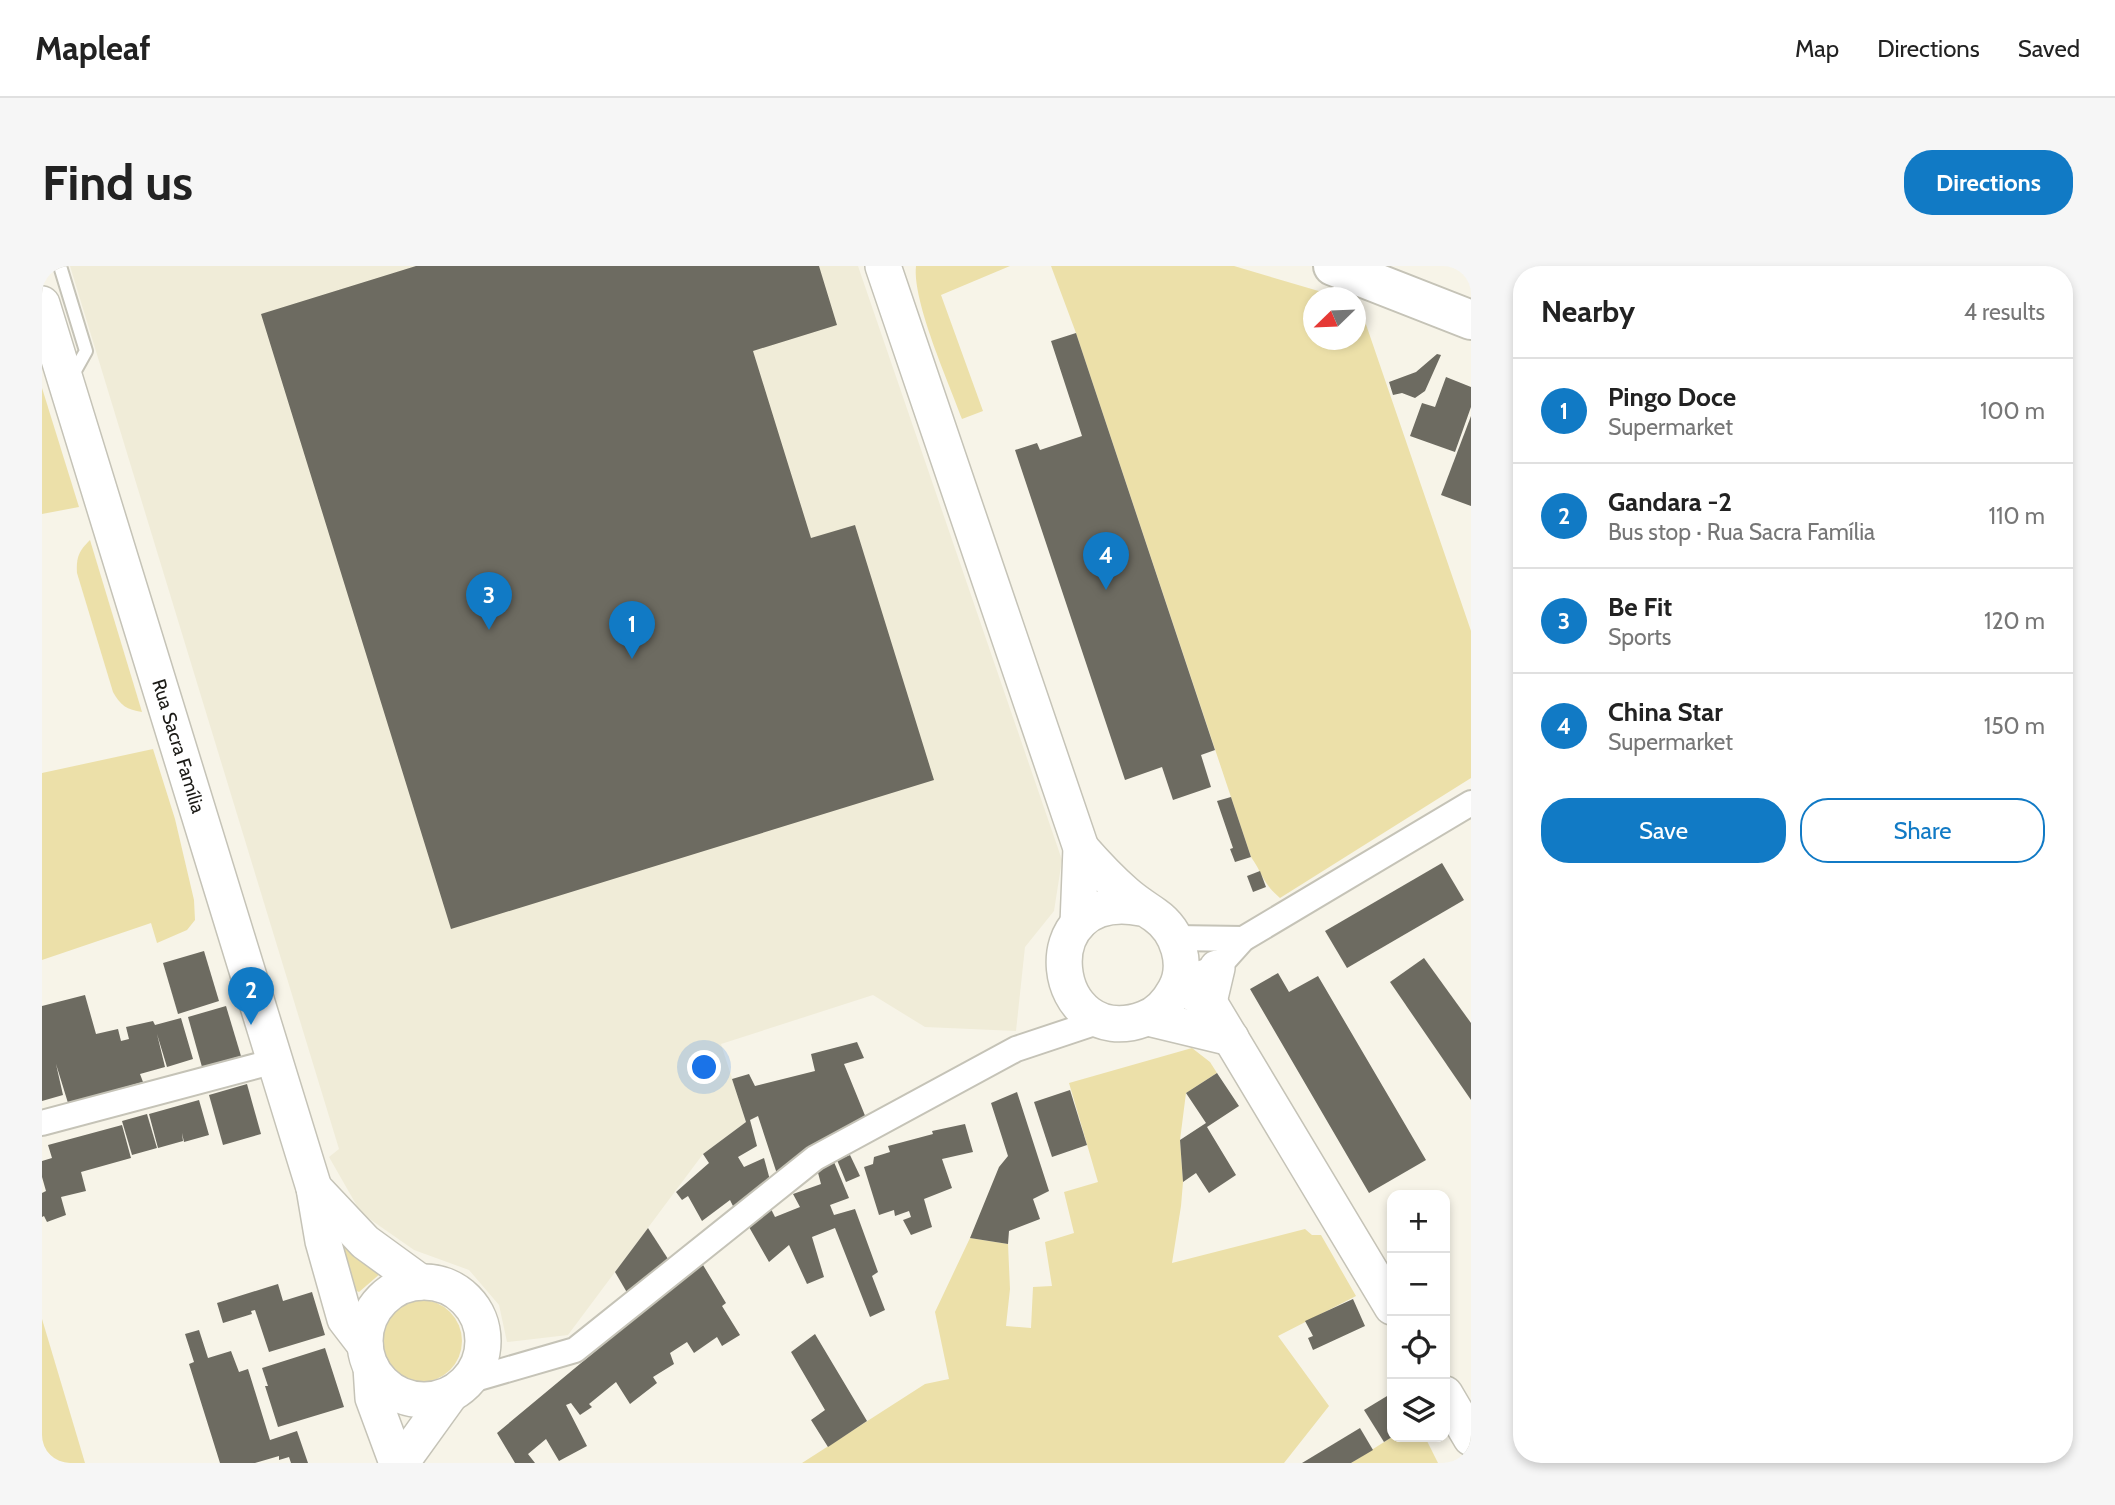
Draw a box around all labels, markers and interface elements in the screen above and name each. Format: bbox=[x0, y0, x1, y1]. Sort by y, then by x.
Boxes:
text: Mapleaf bbox=[35, 28, 151, 68]
text: Map bbox=[1795, 34, 1839, 63]
text: Directions bbox=[1877, 34, 1980, 63]
text: Saved bbox=[2018, 34, 2080, 63]
button: Directions bbox=[1904, 150, 2073, 215]
text: Find us bbox=[42, 153, 193, 212]
north arrow bbox=[1303, 287, 1366, 350]
text: Nearby bbox=[1541, 293, 1635, 330]
text: 4 results bbox=[1964, 298, 2045, 326]
text: Pingo Doce bbox=[1608, 381, 1736, 413]
text: 1 bbox=[1560, 397, 1568, 425]
text: 100 m bbox=[1980, 397, 2045, 425]
text: Supermarket bbox=[1608, 413, 1733, 441]
text: Gandara -2 bbox=[1608, 486, 1732, 518]
text: 2 bbox=[1558, 502, 1570, 530]
text: 110 m bbox=[1989, 502, 2045, 530]
text: Bus stop · Rua Sacra Família bbox=[1608, 518, 1875, 546]
pin: 4 bbox=[1083, 532, 1129, 590]
pin: 3 bbox=[466, 572, 512, 630]
text: Be Fit bbox=[1608, 591, 1672, 623]
pin: 1 bbox=[609, 601, 655, 659]
text: 3 bbox=[1558, 607, 1570, 635]
text: 120 m bbox=[1984, 607, 2045, 635]
text: Sports bbox=[1608, 623, 1671, 651]
street label: Rua Sacra Família bbox=[147, 676, 210, 816]
text: China Star bbox=[1608, 696, 1723, 728]
text: 4 bbox=[1557, 712, 1571, 740]
text: 150 m bbox=[1984, 712, 2045, 740]
text: Supermarket bbox=[1608, 728, 1733, 756]
button: Save bbox=[1541, 798, 1786, 863]
button: Share bbox=[1800, 798, 2045, 863]
pin: 2 bbox=[228, 967, 274, 1025]
your location bbox=[687, 1050, 721, 1084]
map controls bbox=[1387, 1190, 1450, 1442]
button: + bbox=[1387, 1190, 1450, 1253]
button: − bbox=[1387, 1253, 1450, 1316]
button: locate bbox=[1387, 1316, 1450, 1379]
button: layers bbox=[1387, 1379, 1450, 1442]

